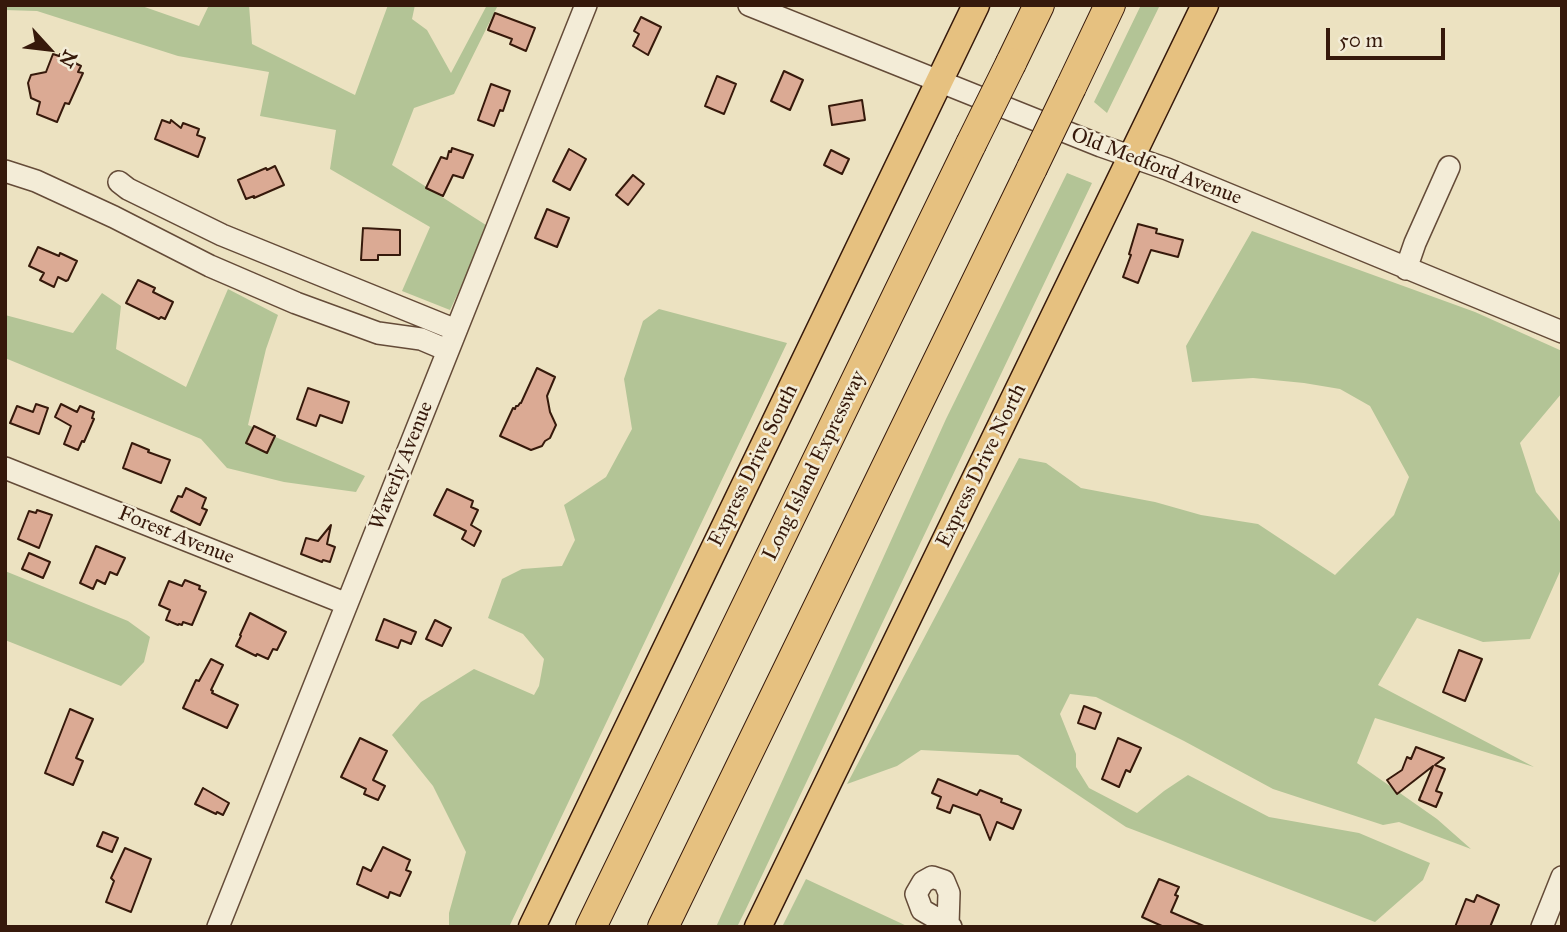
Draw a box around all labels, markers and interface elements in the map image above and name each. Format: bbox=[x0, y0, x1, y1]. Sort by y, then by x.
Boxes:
north arrow bbox=[14, 14, 84, 84]
scale bar bbox=[1329, 14, 1448, 58]
text: 50 m bbox=[1339, 27, 1383, 53]
text: N bbox=[54, 46, 82, 71]
street label: Old Medford Avenue bbox=[1067, 123, 1245, 211]
street label: Long Island Expressway bbox=[758, 367, 872, 565]
street label: Express Drive North bbox=[931, 380, 1033, 552]
street label: Express Drive South bbox=[704, 381, 804, 551]
street label: Waverly Avenue bbox=[365, 398, 439, 534]
street label: Forest Avenue bbox=[114, 501, 238, 571]

